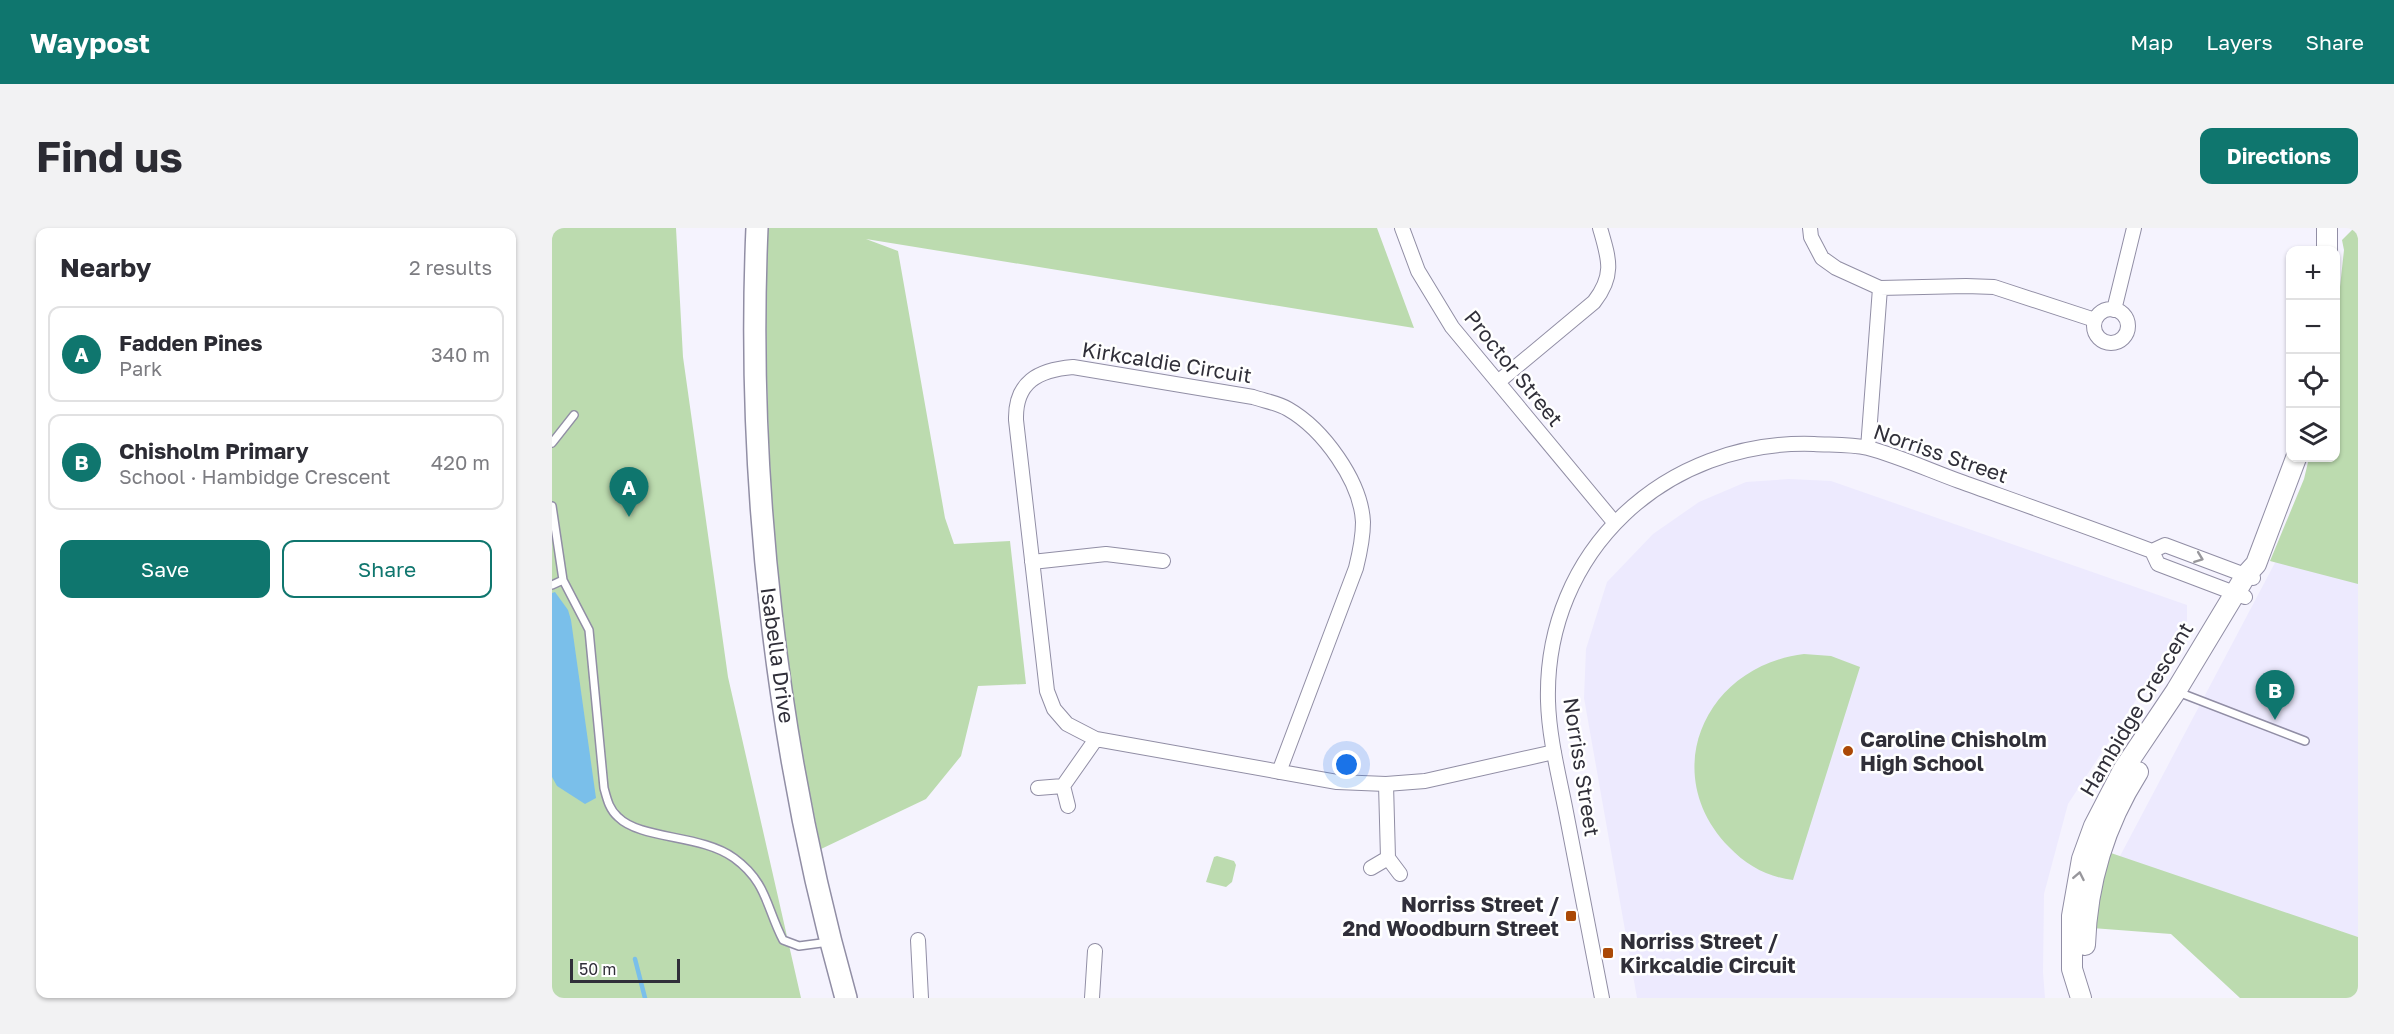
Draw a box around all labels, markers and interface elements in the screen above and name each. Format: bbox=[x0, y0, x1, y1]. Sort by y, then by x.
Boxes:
text: Waypost bbox=[30, 26, 150, 59]
text: Map bbox=[2130, 29, 2173, 55]
text: Layers bbox=[2206, 29, 2273, 55]
text: Share bbox=[2306, 29, 2364, 55]
button: Directions bbox=[2200, 128, 2358, 184]
text: Find us bbox=[36, 131, 183, 181]
map controls bbox=[2286, 246, 2340, 462]
button: + bbox=[2286, 246, 2340, 300]
text: Nearby bbox=[60, 252, 151, 283]
text: 2 results bbox=[409, 255, 492, 279]
button: − bbox=[2286, 300, 2340, 354]
street label: Proctor Street bbox=[1459, 304, 1569, 432]
text: Fadden Pines bbox=[119, 329, 263, 356]
street label: Kirkcaldie Circuit bbox=[1080, 336, 1254, 388]
text: A bbox=[74, 342, 89, 366]
text: 340 m bbox=[431, 342, 490, 366]
button: locate bbox=[2286, 354, 2340, 408]
text: Park bbox=[119, 356, 162, 380]
button: layers bbox=[2286, 408, 2340, 462]
street label: Norriss Street bbox=[1870, 418, 2012, 488]
text: Chisholm Primary bbox=[119, 437, 309, 464]
text: B bbox=[74, 450, 89, 474]
text: 420 m bbox=[431, 450, 490, 474]
text: School · Hambidge Crescent bbox=[119, 464, 390, 488]
pin: A bbox=[610, 468, 649, 517]
button: Save bbox=[60, 540, 270, 598]
button: Share bbox=[282, 540, 492, 598]
one-way arrow bbox=[2193, 550, 2203, 563]
street label: Isabella Drive bbox=[756, 585, 800, 725]
street label: Hambidge Crescent bbox=[2074, 617, 2198, 801]
pin: B bbox=[2256, 670, 2294, 720]
street label: Norriss Street bbox=[1558, 696, 1606, 838]
place label: Caroline Chisholm High School bbox=[1860, 726, 2047, 776]
marker: Caroline Chisholm High School bbox=[1841, 744, 1855, 758]
your location bbox=[1332, 750, 1361, 779]
one-way arrow bbox=[2072, 871, 2085, 881]
place label: Norriss Street / 2nd Woodburn Street bbox=[1342, 891, 1559, 941]
marker: Norriss Street / 2nd Woodburn Street bbox=[1564, 909, 1578, 923]
place label: Norriss Street / Kirkcaldie Circuit bbox=[1620, 928, 1796, 978]
marker: Norriss Street / Kirkcaldie Circuit bbox=[1601, 946, 1615, 960]
scale bar bbox=[570, 956, 680, 984]
text: 50 m bbox=[579, 959, 616, 979]

